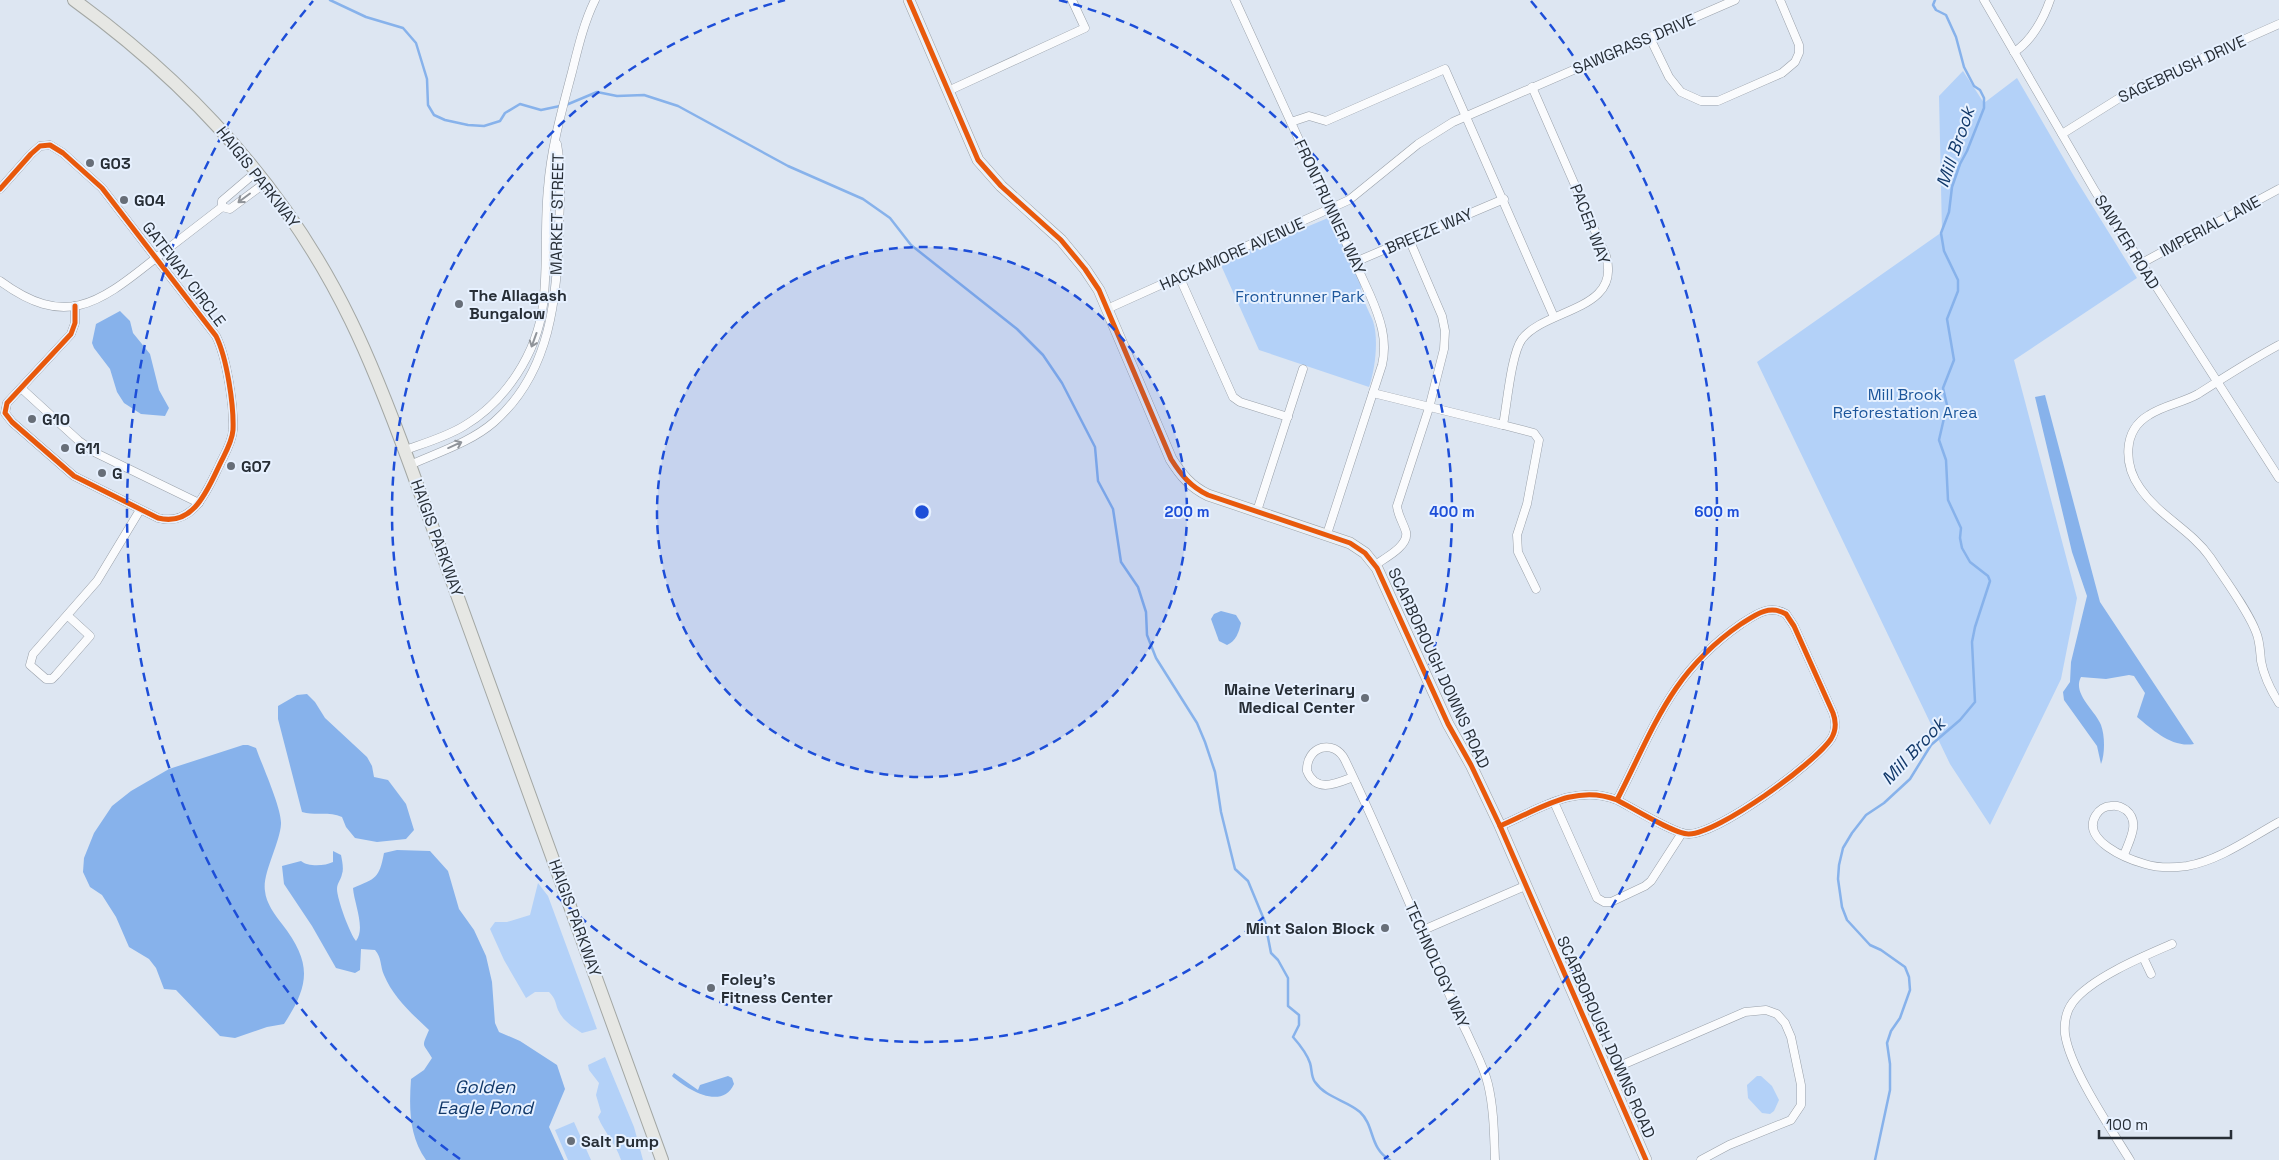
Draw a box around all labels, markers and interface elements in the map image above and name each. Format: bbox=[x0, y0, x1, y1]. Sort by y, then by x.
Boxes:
street label: SAWGRASS DRIVE bbox=[1569, 9, 1699, 79]
street label: SAGEBRUSH DRIVE bbox=[2115, 30, 2249, 108]
water label: Mill Brook bbox=[1930, 101, 1980, 190]
street label: HAIGIS PARKWAY bbox=[212, 122, 305, 232]
street label: FRONTRUNNER WAY bbox=[1289, 136, 1371, 278]
place label: G03 bbox=[100, 153, 131, 174]
street label: MARKET STREET bbox=[545, 153, 569, 275]
marker: G03 bbox=[84, 157, 96, 169]
street label: PACER WAY bbox=[1565, 181, 1615, 267]
place label: G04 bbox=[134, 190, 165, 211]
street label: SAWYER ROAD bbox=[2090, 191, 2164, 293]
street label: IMPERIAL LANE bbox=[2156, 191, 2264, 261]
one-way arrow bbox=[237, 193, 251, 203]
marker: G04 bbox=[118, 194, 130, 206]
street label: BREEZE WAY bbox=[1382, 203, 1476, 259]
street label: HACKAMORE AVENUE bbox=[1156, 213, 1308, 295]
street label: GATEWAY CIRCLE bbox=[138, 217, 230, 331]
place label: The Allagash Bungalow bbox=[469, 285, 567, 324]
park label: Frontrunner Park bbox=[1235, 286, 1365, 307]
marker: The Allagash Bungalow bbox=[453, 298, 465, 310]
one-way arrow bbox=[529, 331, 538, 347]
park label: Mill Brook Reforestation Area bbox=[1833, 384, 1977, 423]
place label: G10 bbox=[42, 409, 70, 430]
marker: G10 bbox=[26, 413, 38, 425]
place label: G11 bbox=[75, 438, 100, 459]
one-way arrow bbox=[447, 440, 462, 450]
marker: G11 bbox=[59, 442, 71, 454]
place label: G07 bbox=[241, 456, 271, 477]
marker: G07 bbox=[225, 460, 237, 472]
place label: G bbox=[112, 463, 123, 484]
marker: G bbox=[96, 467, 108, 479]
street label: HAIGIS PARKWAY bbox=[406, 476, 468, 600]
text: 200 m bbox=[1165, 502, 1209, 521]
text: 400 m bbox=[1429, 502, 1475, 521]
text: 600 m bbox=[1694, 502, 1740, 521]
centre of rings bbox=[913, 503, 931, 521]
street label: SCARBOROUGH DOWNS ROAD bbox=[1383, 564, 1495, 772]
place label: Maine Veterinary Medical Center bbox=[1224, 679, 1355, 718]
marker: Maine Veterinary Medical Center bbox=[1359, 692, 1371, 704]
water label: Mill Brook bbox=[1876, 711, 1952, 789]
street label: HAIGIS PARKWAY bbox=[544, 856, 606, 980]
street label: TECHNOLOGY WAY bbox=[1400, 899, 1474, 1031]
place label: Mint Salon Block bbox=[1246, 918, 1375, 939]
marker: Mint Salon Block bbox=[1379, 922, 1391, 934]
street label: SCARBOROUGH DOWNS ROAD bbox=[1552, 933, 1660, 1141]
place label: Foley's Fitness Center bbox=[721, 969, 833, 1008]
marker: Foley's Fitness Center bbox=[705, 982, 717, 994]
water label: Golden Eagle Pond bbox=[437, 1075, 535, 1119]
scale bar bbox=[2099, 1108, 2232, 1140]
text: 100 m bbox=[2106, 1115, 2148, 1134]
place label: Salt Pump bbox=[581, 1131, 659, 1152]
marker: Salt Pump bbox=[565, 1135, 577, 1147]

